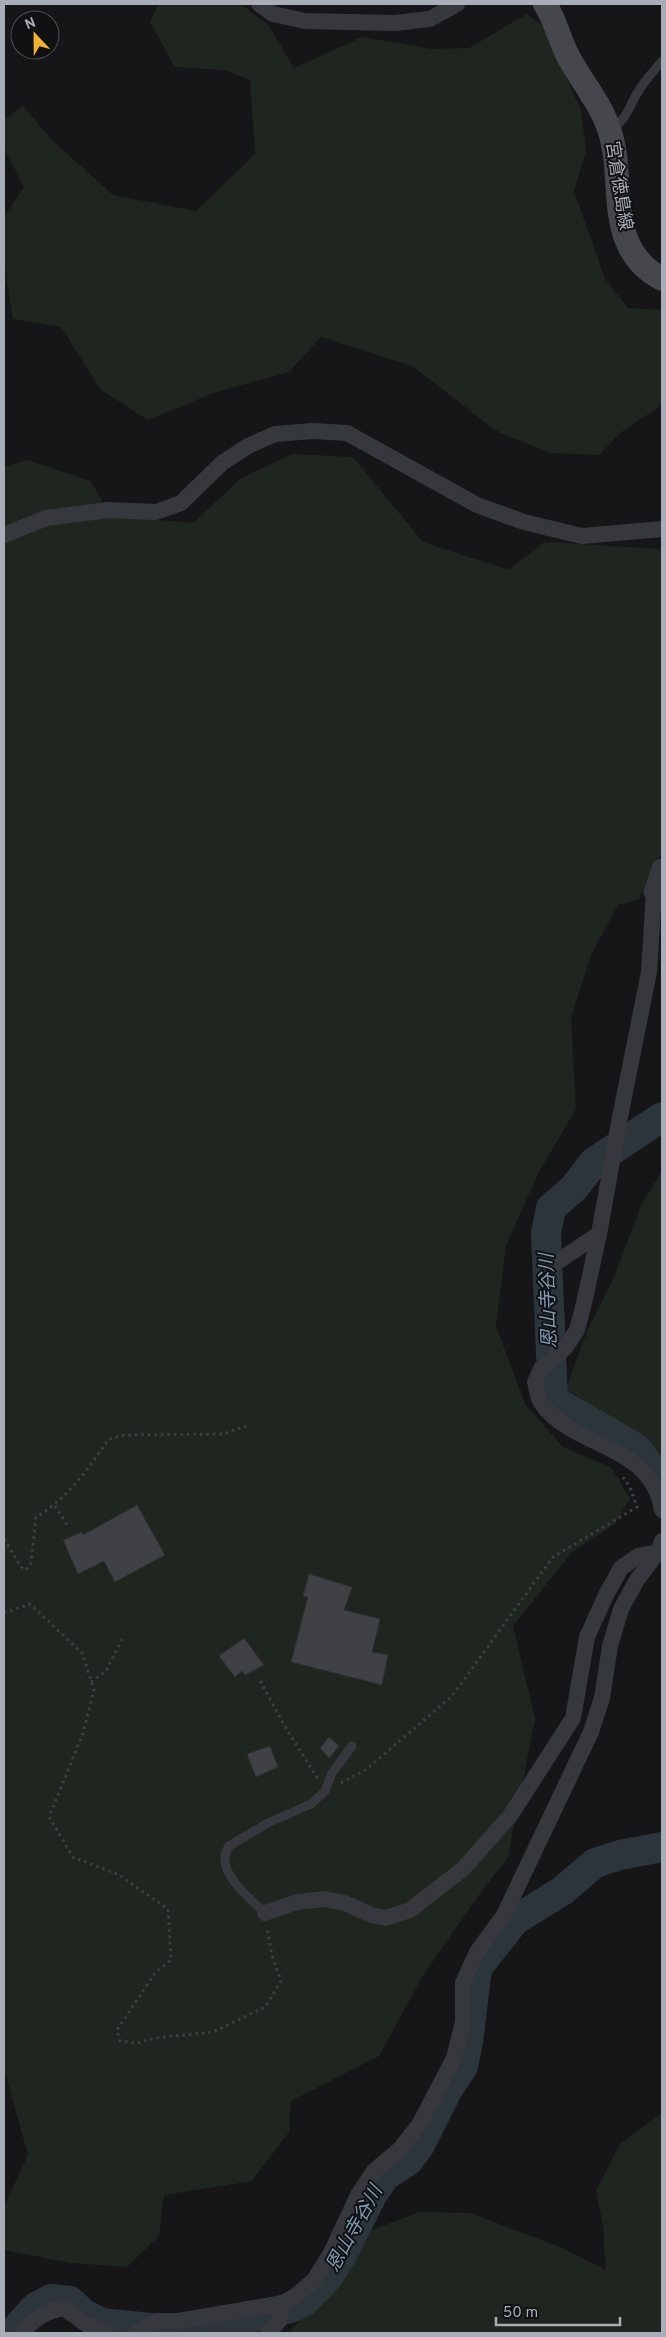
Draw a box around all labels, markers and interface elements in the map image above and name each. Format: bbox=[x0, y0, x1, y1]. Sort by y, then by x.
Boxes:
north arrow bbox=[10, 10, 60, 60]
text: N bbox=[23, 15, 39, 34]
street label: 宮倉徳島線 bbox=[600, 140, 636, 232]
water label: 恩山寺谷川 bbox=[535, 1251, 563, 1349]
water label: 恩山寺谷川 bbox=[321, 2180, 389, 2276]
scale bar bbox=[496, 2294, 620, 2326]
text: 50 m bbox=[503, 2304, 538, 2323]

